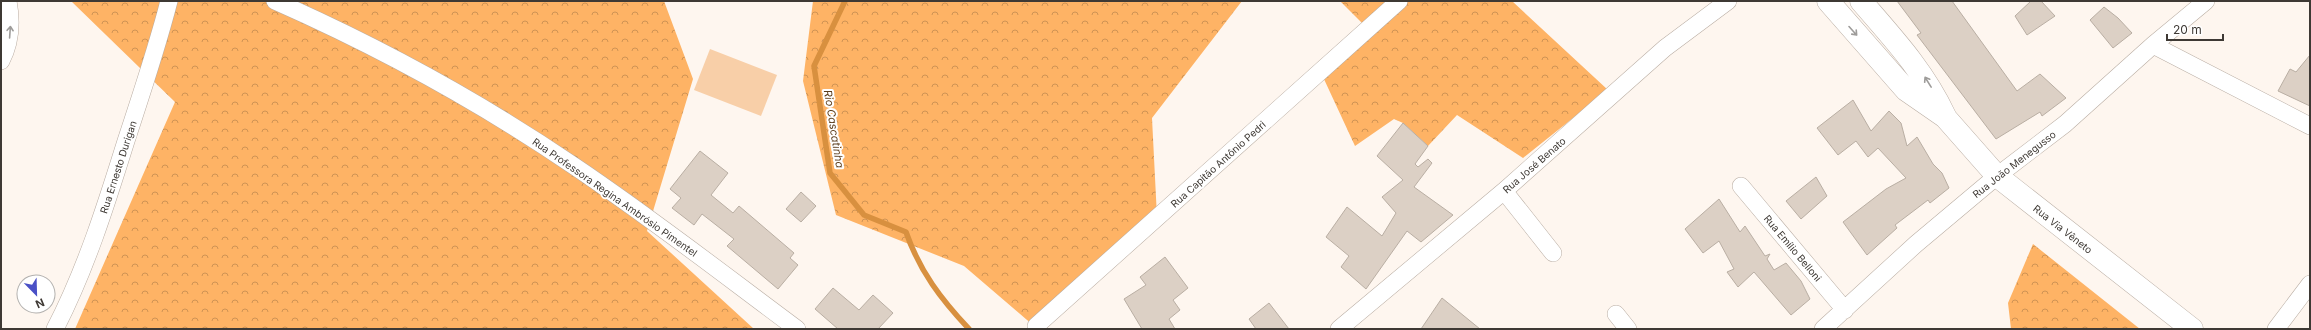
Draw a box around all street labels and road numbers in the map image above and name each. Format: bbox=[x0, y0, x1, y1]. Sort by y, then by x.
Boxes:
street label: Rua Capitão Antônio Pedri bbox=[1168, 118, 1268, 210]
street label: Rua Ernesto Durigan bbox=[97, 119, 139, 215]
street label: Rua João Menegusso bbox=[1970, 128, 2058, 200]
street label: Rua José Benato bbox=[1500, 134, 1568, 196]
street label: Rua Professora Regina Ambrósio Pimentel bbox=[530, 135, 700, 259]
street label: Rua Via Vêneto bbox=[2031, 202, 2095, 256]
street label: Rua Emílio Belloni bbox=[1762, 212, 1824, 284]

